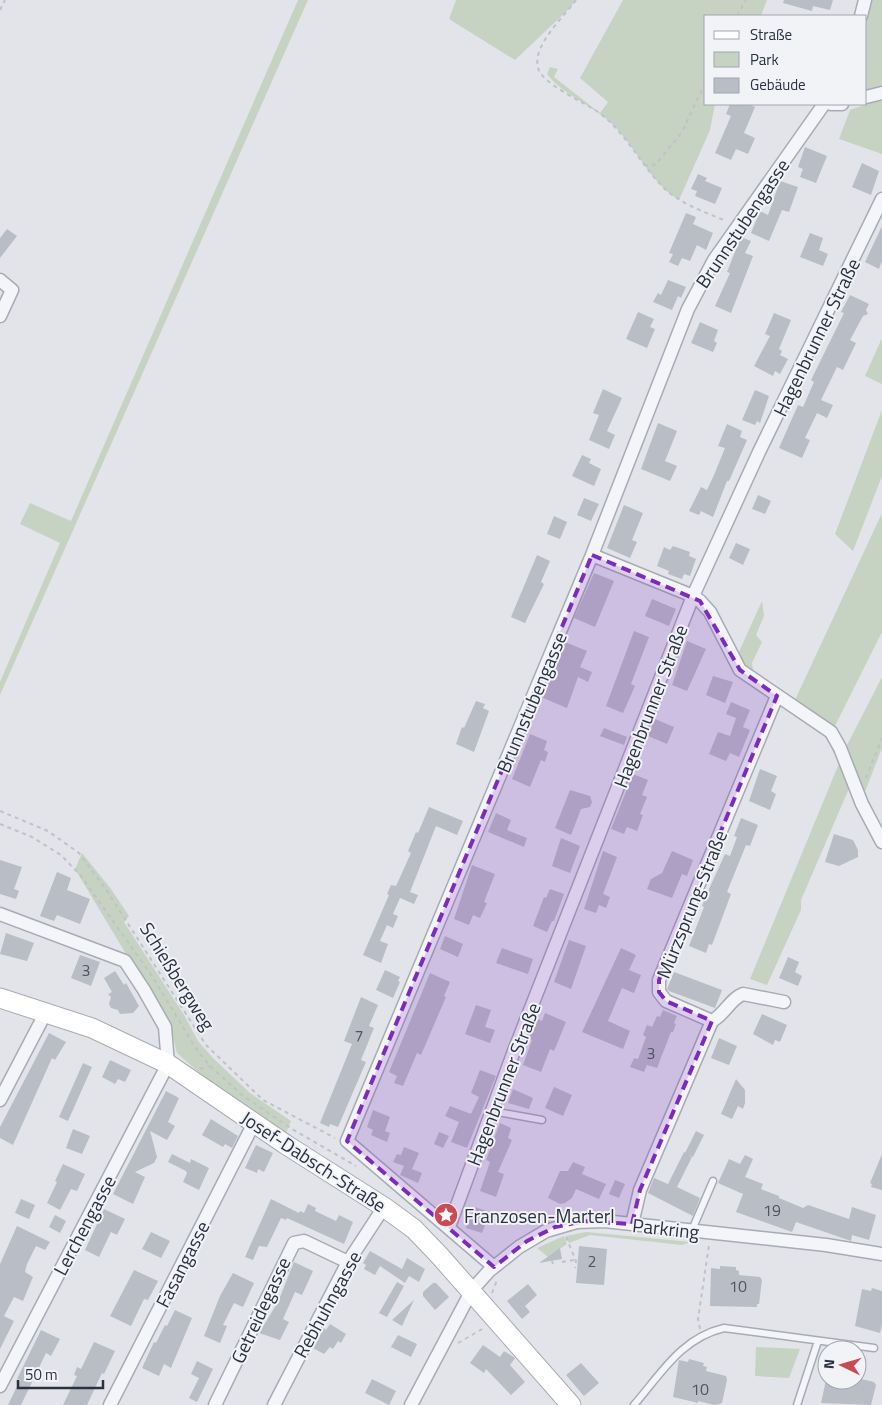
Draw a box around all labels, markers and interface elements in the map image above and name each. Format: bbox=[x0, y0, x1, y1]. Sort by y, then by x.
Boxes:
legend bbox=[704, 15, 867, 105]
text: Straße bbox=[750, 23, 792, 46]
text: Park bbox=[750, 48, 779, 71]
text: Gebäude bbox=[750, 73, 806, 96]
street label: Brunnstubengasse bbox=[688, 152, 796, 294]
street label: Hagenbrunner Straße bbox=[765, 253, 867, 421]
street label: Hagenbrunner Straße bbox=[606, 620, 694, 792]
street label: Brunnstubengasse bbox=[488, 627, 574, 777]
street label: Mürzsprung-Straße bbox=[648, 825, 734, 983]
street label: Schießbergweg bbox=[133, 916, 223, 1036]
house number: 3 bbox=[82, 958, 90, 982]
street label: Hagenbrunner Straße bbox=[459, 998, 547, 1170]
house number: 7 bbox=[355, 1023, 363, 1047]
house number: 3 bbox=[647, 1041, 655, 1065]
street label: Josef-Dabsch-Straße bbox=[236, 1103, 392, 1219]
street label: Lerchengasse bbox=[45, 1170, 123, 1280]
house number: 19 bbox=[763, 1198, 781, 1222]
place label: Franzosen-Marterl bbox=[464, 1201, 615, 1230]
place icon: Franzosen-Marterl bbox=[433, 1202, 459, 1228]
street label: Parkring bbox=[631, 1210, 701, 1246]
street label: Fasangasse bbox=[148, 1216, 216, 1312]
street label: Rebhuhngasse bbox=[286, 1245, 368, 1363]
house number: 2 bbox=[588, 1249, 596, 1273]
street label: Getreidegasse bbox=[223, 1252, 297, 1368]
house number: 10 bbox=[729, 1274, 747, 1298]
north arrow bbox=[817, 1340, 867, 1390]
scale bar bbox=[18, 1358, 102, 1390]
text: N bbox=[818, 1358, 839, 1370]
text: 50 m bbox=[25, 1363, 58, 1386]
house number: 10 bbox=[691, 1377, 709, 1401]

